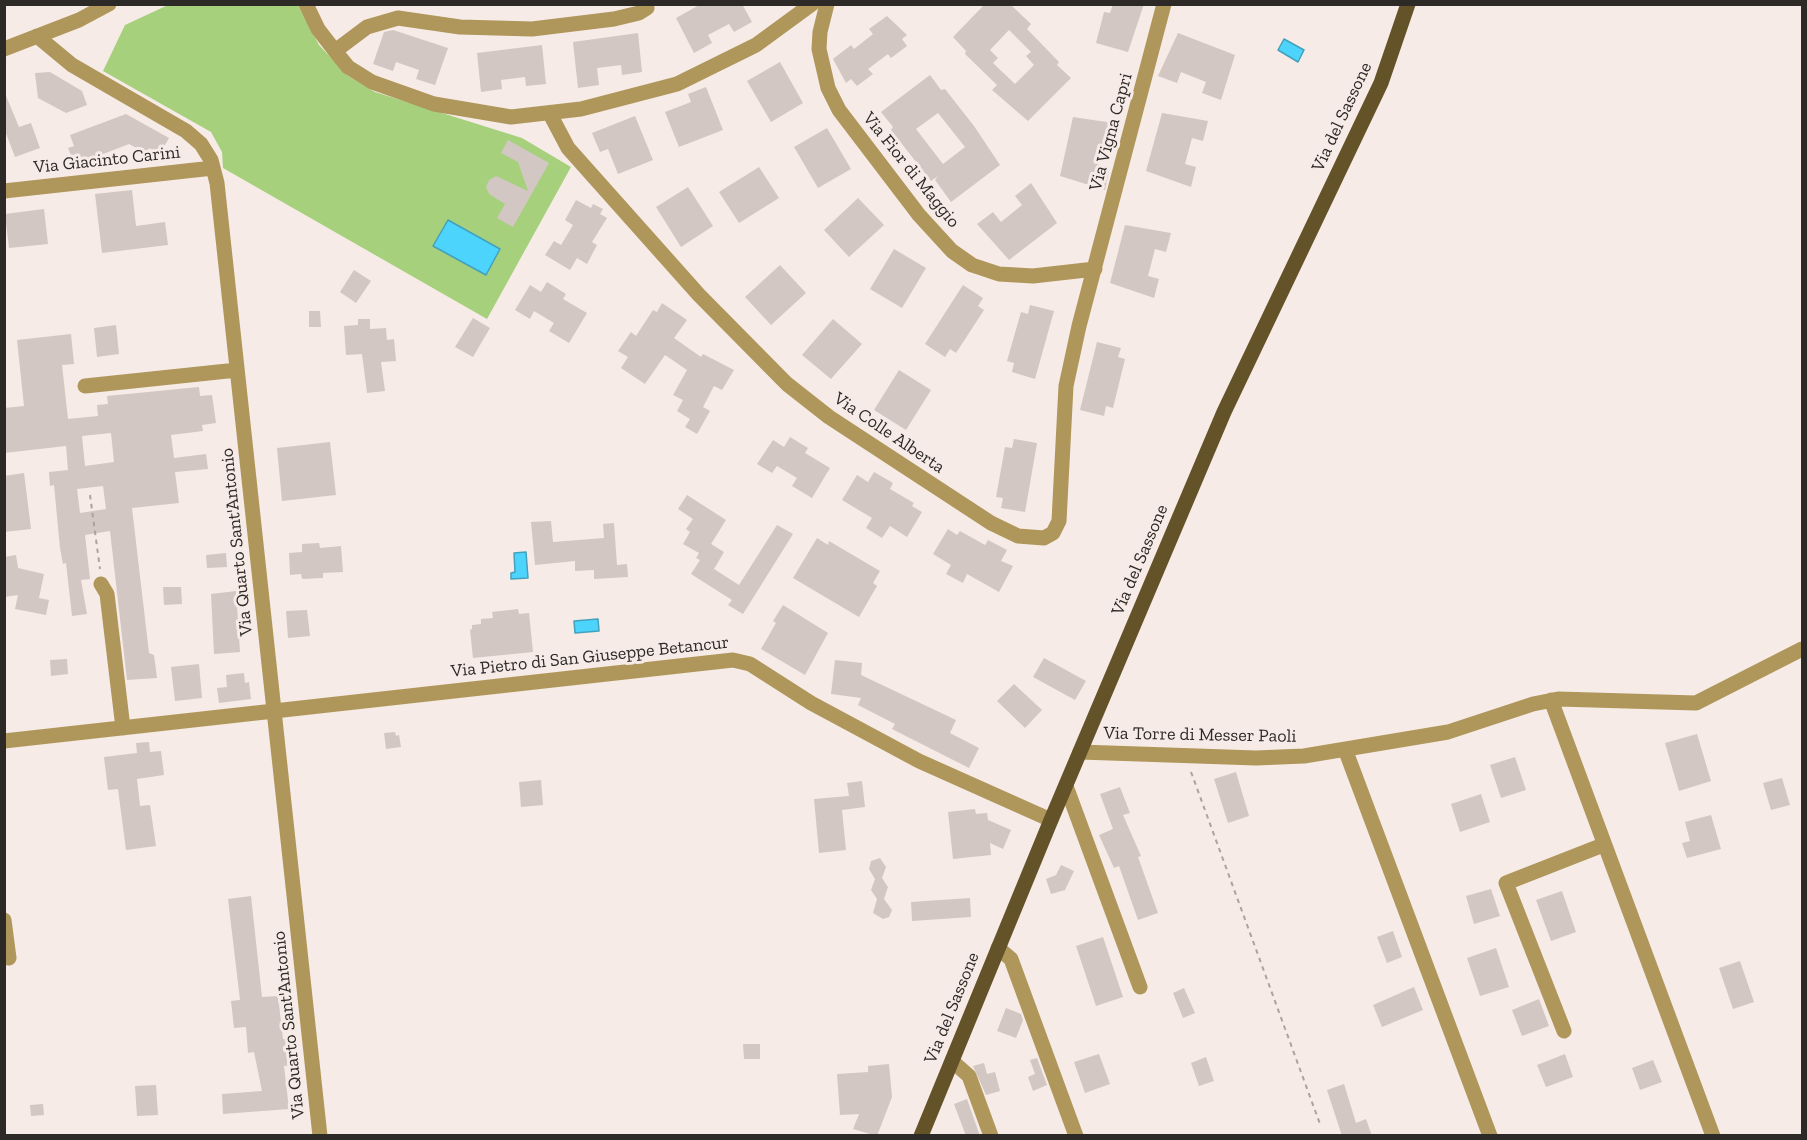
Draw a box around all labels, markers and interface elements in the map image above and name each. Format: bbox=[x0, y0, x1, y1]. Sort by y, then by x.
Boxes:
street label: Via del Sassone bbox=[1307, 59, 1377, 175]
street label: Via Vigna Capri bbox=[1085, 71, 1137, 193]
street label: Via Fior di Maggio bbox=[858, 108, 964, 232]
street label: Via Giacinto Carini bbox=[33, 142, 181, 178]
street label: Via Colle Alberta bbox=[829, 388, 949, 478]
street label: Via Quarto Sant'Antonio bbox=[216, 447, 258, 637]
street label: Via del Sassone bbox=[1107, 501, 1173, 619]
street label: Via Pietro di San Giuseppe Betancur bbox=[450, 632, 730, 682]
street label: Via Torre di Messer Paoli bbox=[1103, 723, 1297, 747]
street label: Via Quarto Sant'Antonio bbox=[268, 930, 310, 1120]
street label: Via del Sassone bbox=[920, 949, 984, 1067]

